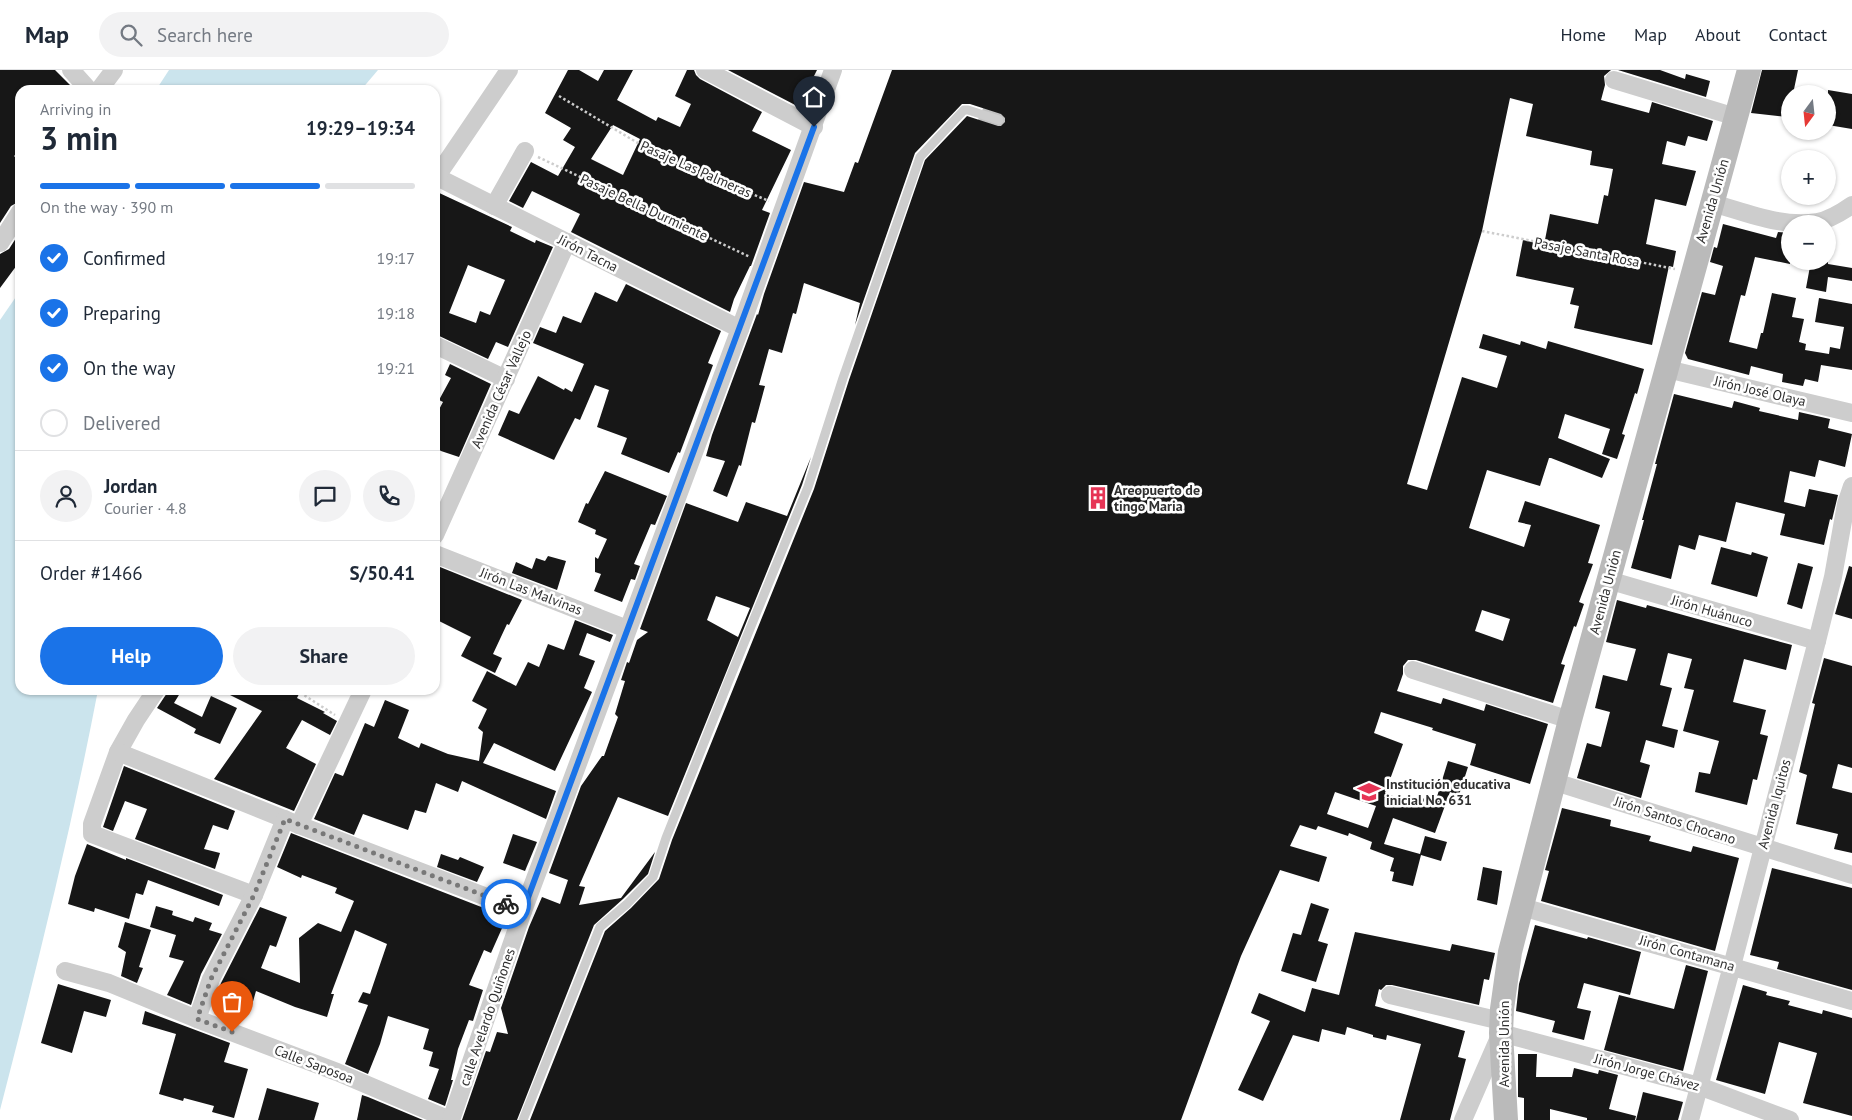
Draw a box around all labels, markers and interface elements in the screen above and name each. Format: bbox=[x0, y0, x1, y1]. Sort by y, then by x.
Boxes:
search box bbox=[99, 12, 449, 57]
text: Map bbox=[25, 19, 69, 50]
icon: search bbox=[117, 21, 145, 49]
text: Search here bbox=[157, 23, 253, 47]
text: Home bbox=[1560, 23, 1606, 46]
text: Map bbox=[1634, 23, 1667, 46]
text: About bbox=[1695, 23, 1741, 46]
text: Contact bbox=[1769, 23, 1827, 46]
pin bbox=[793, 76, 835, 127]
icon: home bbox=[800, 83, 828, 111]
north arrow bbox=[1781, 85, 1836, 140]
map controls bbox=[1781, 85, 1836, 270]
text: Arriving in bbox=[40, 99, 111, 119]
text: 19:29–19:34 bbox=[306, 116, 415, 140]
text: 3 min bbox=[40, 117, 118, 159]
street label: Pasaje Las Palmeras bbox=[638, 136, 754, 202]
button: + bbox=[1781, 150, 1836, 205]
street label: Avenida Unión bbox=[1691, 157, 1733, 245]
street label: Pasaje Bella Durmiente bbox=[577, 169, 711, 245]
text: On the way · 390 m bbox=[40, 197, 173, 217]
button: − bbox=[1781, 215, 1836, 270]
street label: Jirón Tacna bbox=[554, 230, 621, 276]
street label: Pasaje Santa Rosa bbox=[1533, 233, 1641, 271]
icon: check bbox=[40, 244, 68, 272]
text: Confirmed bbox=[83, 246, 166, 270]
text: 19:17 bbox=[377, 248, 415, 268]
icon: check bbox=[40, 299, 68, 327]
text: Preparing bbox=[83, 301, 161, 325]
text: 19:18 bbox=[377, 303, 415, 323]
street label: Avenida César Vallejo bbox=[467, 327, 535, 451]
icon: check bbox=[40, 354, 68, 382]
text: On the way bbox=[83, 356, 175, 380]
text: 19:21 bbox=[377, 358, 415, 378]
street label: Jirón José Olaya bbox=[1711, 371, 1808, 410]
text: Delivered bbox=[83, 411, 161, 435]
button: person bbox=[40, 470, 92, 522]
button: chat bbox=[299, 470, 351, 522]
button: phone bbox=[363, 470, 415, 522]
text: Jordan bbox=[104, 474, 157, 498]
place label: Areopuerto de tingo Maria bbox=[1114, 481, 1200, 515]
building icon: Areopuerto de tingo Maria bbox=[1085, 485, 1111, 511]
text: Courier · 4.8 bbox=[104, 498, 187, 518]
street label: Avenida Unión bbox=[1585, 548, 1625, 636]
text: Order #1466 bbox=[40, 561, 143, 585]
text: S/50.41 bbox=[349, 561, 415, 585]
street label: Jirón Las Malvinas bbox=[476, 563, 585, 619]
street label: Jirón Huánuco bbox=[1668, 590, 1755, 631]
button: Help bbox=[40, 627, 223, 685]
button: Share bbox=[233, 627, 415, 685]
street label: Avenida Iquitos bbox=[1753, 757, 1795, 851]
place label: Institución educativa inicial No. 631 bbox=[1386, 775, 1511, 809]
school or university icon: Institución educativa inicial No. 631 bbox=[1356, 779, 1382, 805]
street label: Jirón Santos Chocano bbox=[1611, 792, 1738, 848]
courier bbox=[481, 879, 531, 929]
icon: bike bbox=[492, 890, 520, 918]
street label: Jirón Contamana bbox=[1636, 930, 1737, 975]
street label: calle Avelardo Quiñones bbox=[455, 946, 519, 1088]
pin bbox=[211, 981, 253, 1032]
icon: bag bbox=[218, 988, 246, 1016]
street label: Avenida Unión bbox=[1495, 1001, 1513, 1087]
street label: Calle Saposoa bbox=[272, 1041, 356, 1087]
street label: Jirón Jorge Chávez bbox=[1591, 1049, 1702, 1095]

